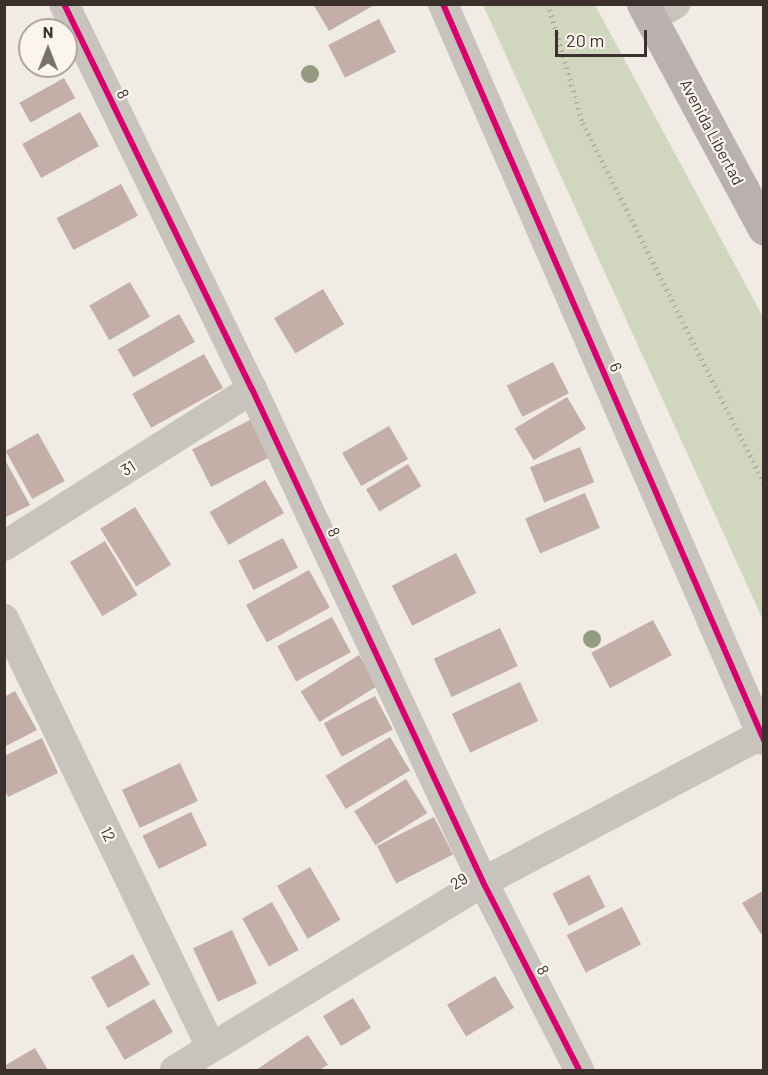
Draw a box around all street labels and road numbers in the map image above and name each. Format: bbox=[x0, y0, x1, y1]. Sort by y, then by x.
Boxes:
street label: Avenida Libertad bbox=[676, 76, 748, 188]
street label: 8 bbox=[113, 86, 133, 102]
street label: 6 bbox=[606, 359, 626, 375]
street label: 31 bbox=[117, 456, 139, 480]
street label: 8 bbox=[324, 524, 344, 540]
street label: 12 bbox=[96, 823, 120, 845]
street label: 29 bbox=[447, 868, 471, 894]
street label: 8 bbox=[533, 962, 553, 978]

